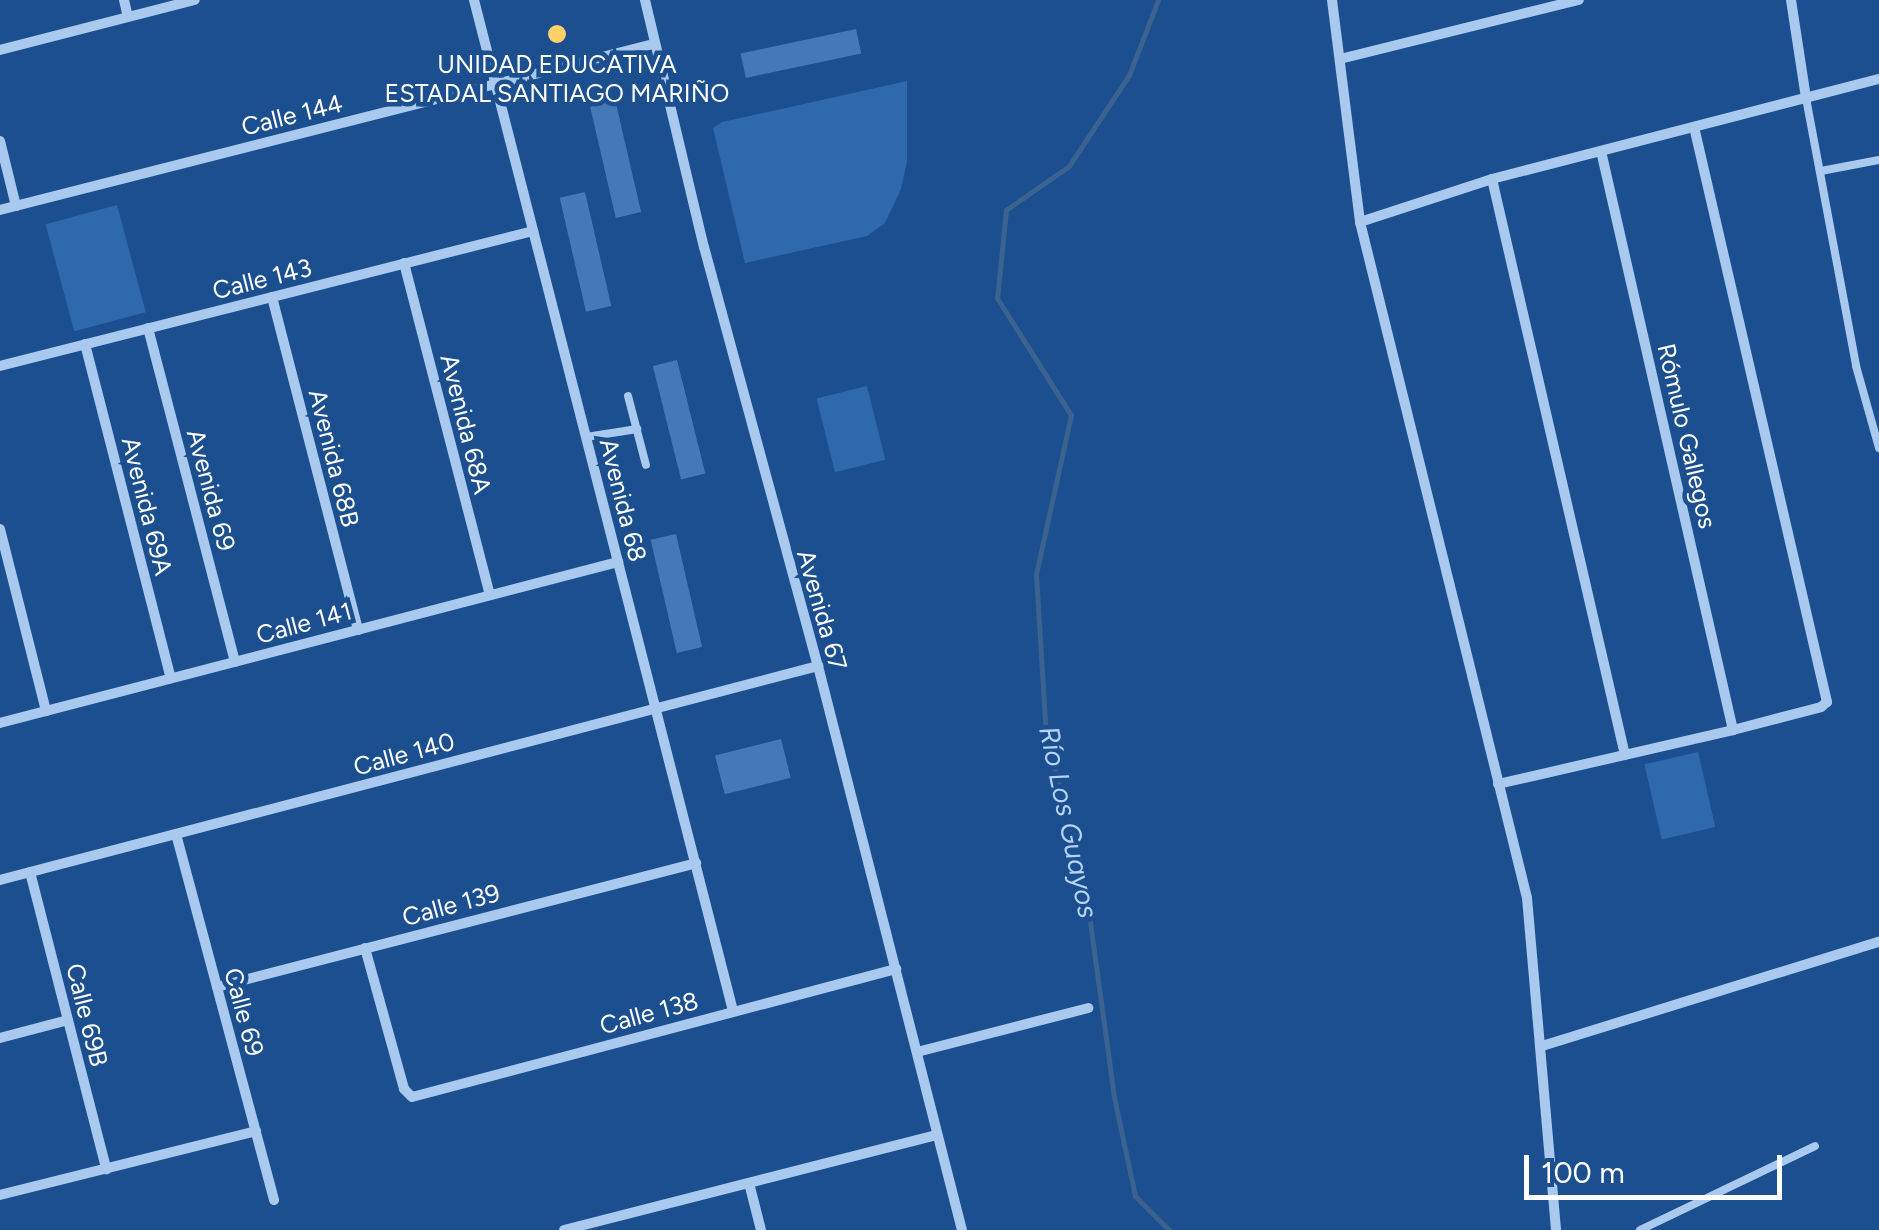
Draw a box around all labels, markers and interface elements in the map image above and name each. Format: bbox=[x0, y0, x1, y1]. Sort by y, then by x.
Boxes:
marker: UNIDAD EDUCATIVA ESTADAL SANTIAGO MARIÑO bbox=[546, 23, 568, 45]
place label: UNIDAD EDUCATIVA ESTADAL SANTIAGO MARIÑO bbox=[385, 50, 729, 109]
street label: Calle 144 bbox=[238, 88, 346, 142]
street label: Calle 143 bbox=[209, 252, 315, 306]
street label: Rómulo Gallegos bbox=[1651, 341, 1723, 531]
street label: Avenida 68A bbox=[434, 351, 498, 497]
street label: Avenida 68B bbox=[302, 386, 366, 530]
street label: Avenida 69 bbox=[180, 426, 242, 554]
street label: Avenida 69A bbox=[115, 434, 179, 578]
street label: Avenida 68 bbox=[593, 435, 653, 565]
street label: Avenida 67 bbox=[791, 546, 853, 674]
street label: Calle 141 bbox=[253, 596, 355, 650]
water label: Río Los Guayos bbox=[1032, 723, 1106, 921]
street label: Calle 140 bbox=[350, 726, 458, 782]
street label: Calle 139 bbox=[399, 878, 503, 932]
street label: Calle 69B bbox=[60, 960, 114, 1070]
street label: Calle 69 bbox=[218, 965, 270, 1059]
street label: Calle 138 bbox=[596, 985, 702, 1041]
scale bar bbox=[1529, 1135, 1786, 1197]
text: 100 m bbox=[1541, 1154, 1625, 1191]

